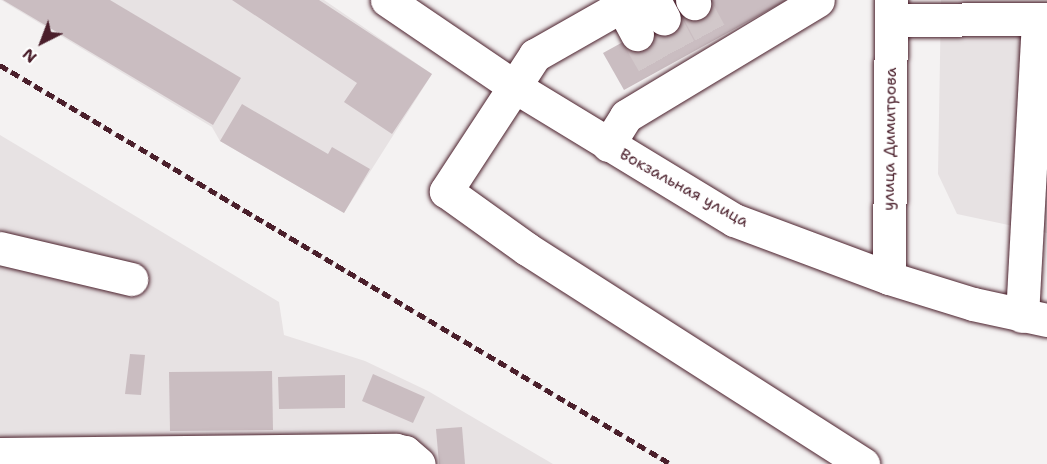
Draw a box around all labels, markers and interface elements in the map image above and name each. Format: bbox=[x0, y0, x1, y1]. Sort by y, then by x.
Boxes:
north arrow bbox=[12, 12, 72, 72]
text: N bbox=[18, 44, 41, 68]
street label: улица Димитрова bbox=[879, 67, 901, 211]
street label: Вокзальная улица bbox=[616, 145, 752, 231]

